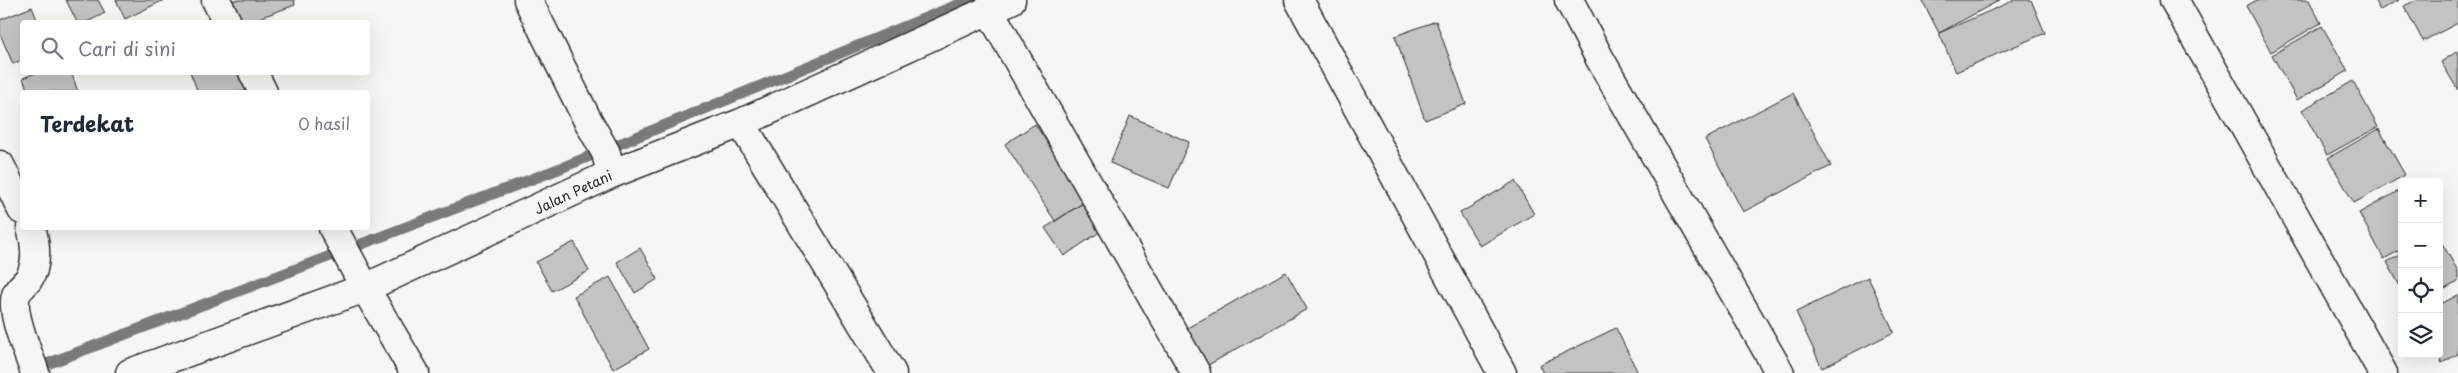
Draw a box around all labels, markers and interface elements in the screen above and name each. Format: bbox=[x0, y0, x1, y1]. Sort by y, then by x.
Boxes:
search box bbox=[20, 20, 370, 75]
icon: search bbox=[38, 34, 66, 62]
text: Cari di sini bbox=[78, 34, 176, 62]
text: Terdekat bbox=[40, 107, 134, 139]
text: 0 hasil bbox=[298, 111, 350, 135]
street label: Jalan Petani bbox=[530, 165, 616, 219]
map controls bbox=[2398, 178, 2443, 358]
button: + bbox=[2398, 178, 2443, 223]
button: − bbox=[2398, 223, 2443, 268]
button: locate bbox=[2398, 268, 2443, 313]
button: layers bbox=[2398, 313, 2443, 358]

